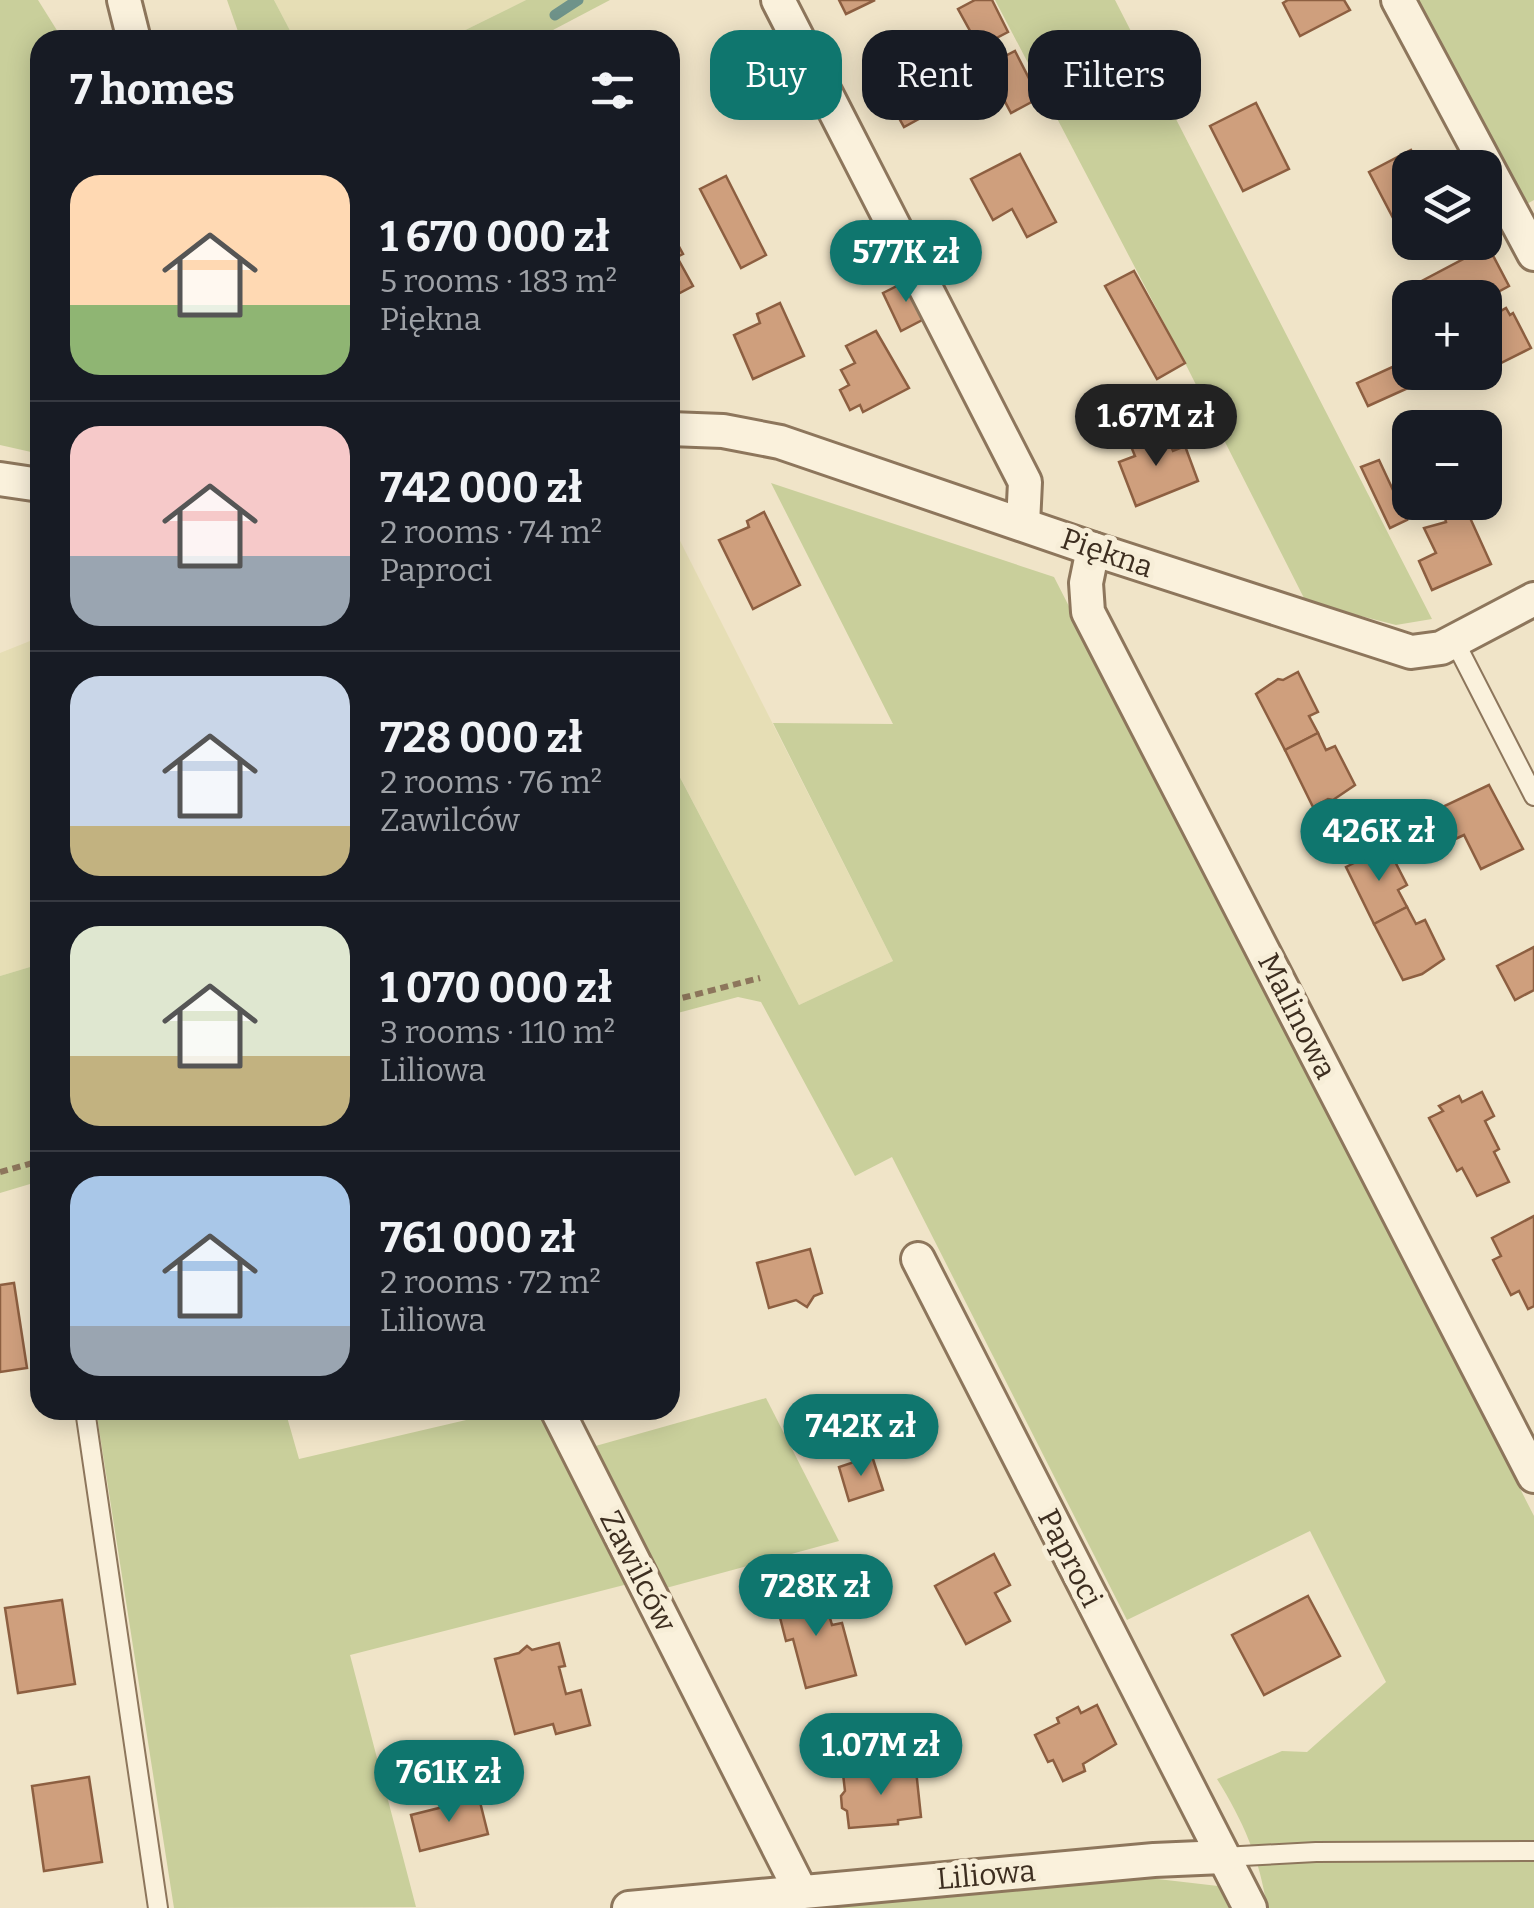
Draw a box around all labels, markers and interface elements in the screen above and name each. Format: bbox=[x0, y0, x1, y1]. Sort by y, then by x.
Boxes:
chip: Buy bbox=[710, 30, 842, 120]
chip: Rent bbox=[862, 30, 1008, 120]
chip: Filters bbox=[1028, 30, 1201, 120]
icon: filters bbox=[585, 63, 640, 118]
text: 7 homes bbox=[70, 65, 235, 115]
map controls bbox=[1392, 150, 1502, 520]
button: layers bbox=[1392, 150, 1502, 260]
text: 1 670 000 zł bbox=[380, 212, 610, 262]
icon: home bbox=[150, 215, 270, 335]
pin: 577K zł bbox=[814, 220, 998, 305]
text: 577K zł bbox=[852, 233, 960, 271]
text: 5 rooms · 183 m² bbox=[380, 262, 617, 300]
button: + bbox=[1392, 280, 1502, 390]
text: Piękna bbox=[380, 300, 481, 338]
pin: 1.67M zł bbox=[1053, 384, 1259, 469]
text: 1.67M zł bbox=[1097, 397, 1215, 435]
button: − bbox=[1392, 410, 1502, 520]
text: 742 000 zł bbox=[380, 463, 583, 513]
icon: home bbox=[150, 466, 270, 586]
text: 2 rooms · 74 m² bbox=[380, 513, 602, 551]
street label: Piękna bbox=[1056, 521, 1158, 585]
text: Paproci bbox=[380, 551, 492, 589]
text: 728 000 zł bbox=[380, 713, 583, 763]
icon: home bbox=[150, 716, 270, 836]
text: 2 rooms · 76 m² bbox=[380, 763, 602, 801]
pin: 426K zł bbox=[1287, 799, 1471, 884]
text: Zawilców bbox=[380, 801, 520, 839]
text: 426K zł bbox=[1322, 812, 1436, 850]
street label: Malinowa bbox=[1250, 947, 1344, 1085]
text: 1 070 000 zł bbox=[380, 963, 613, 1013]
icon: home bbox=[150, 966, 270, 1086]
text: 3 rooms · 110 m² bbox=[380, 1013, 615, 1051]
text: Liliowa bbox=[380, 1051, 486, 1089]
text: 761 000 zł bbox=[380, 1213, 576, 1263]
icon: home bbox=[150, 1216, 270, 1336]
text: 2 rooms · 72 m² bbox=[380, 1263, 601, 1301]
text: Liliowa bbox=[380, 1301, 486, 1339]
pin: 742K zł bbox=[769, 1394, 953, 1479]
text: 742K zł bbox=[806, 1407, 916, 1445]
street label: Paproci bbox=[1030, 1503, 1110, 1613]
street label: Zawilców bbox=[592, 1504, 684, 1638]
pin: 728K zł bbox=[724, 1554, 908, 1639]
text: 728K zł bbox=[761, 1567, 871, 1605]
pin: 1.07M zł bbox=[778, 1713, 984, 1798]
text: 1.07M zł bbox=[821, 1726, 941, 1764]
pin: 761K zł bbox=[357, 1740, 541, 1825]
text: 761K zł bbox=[396, 1753, 502, 1791]
street label: Liliowa bbox=[935, 1853, 1037, 1897]

